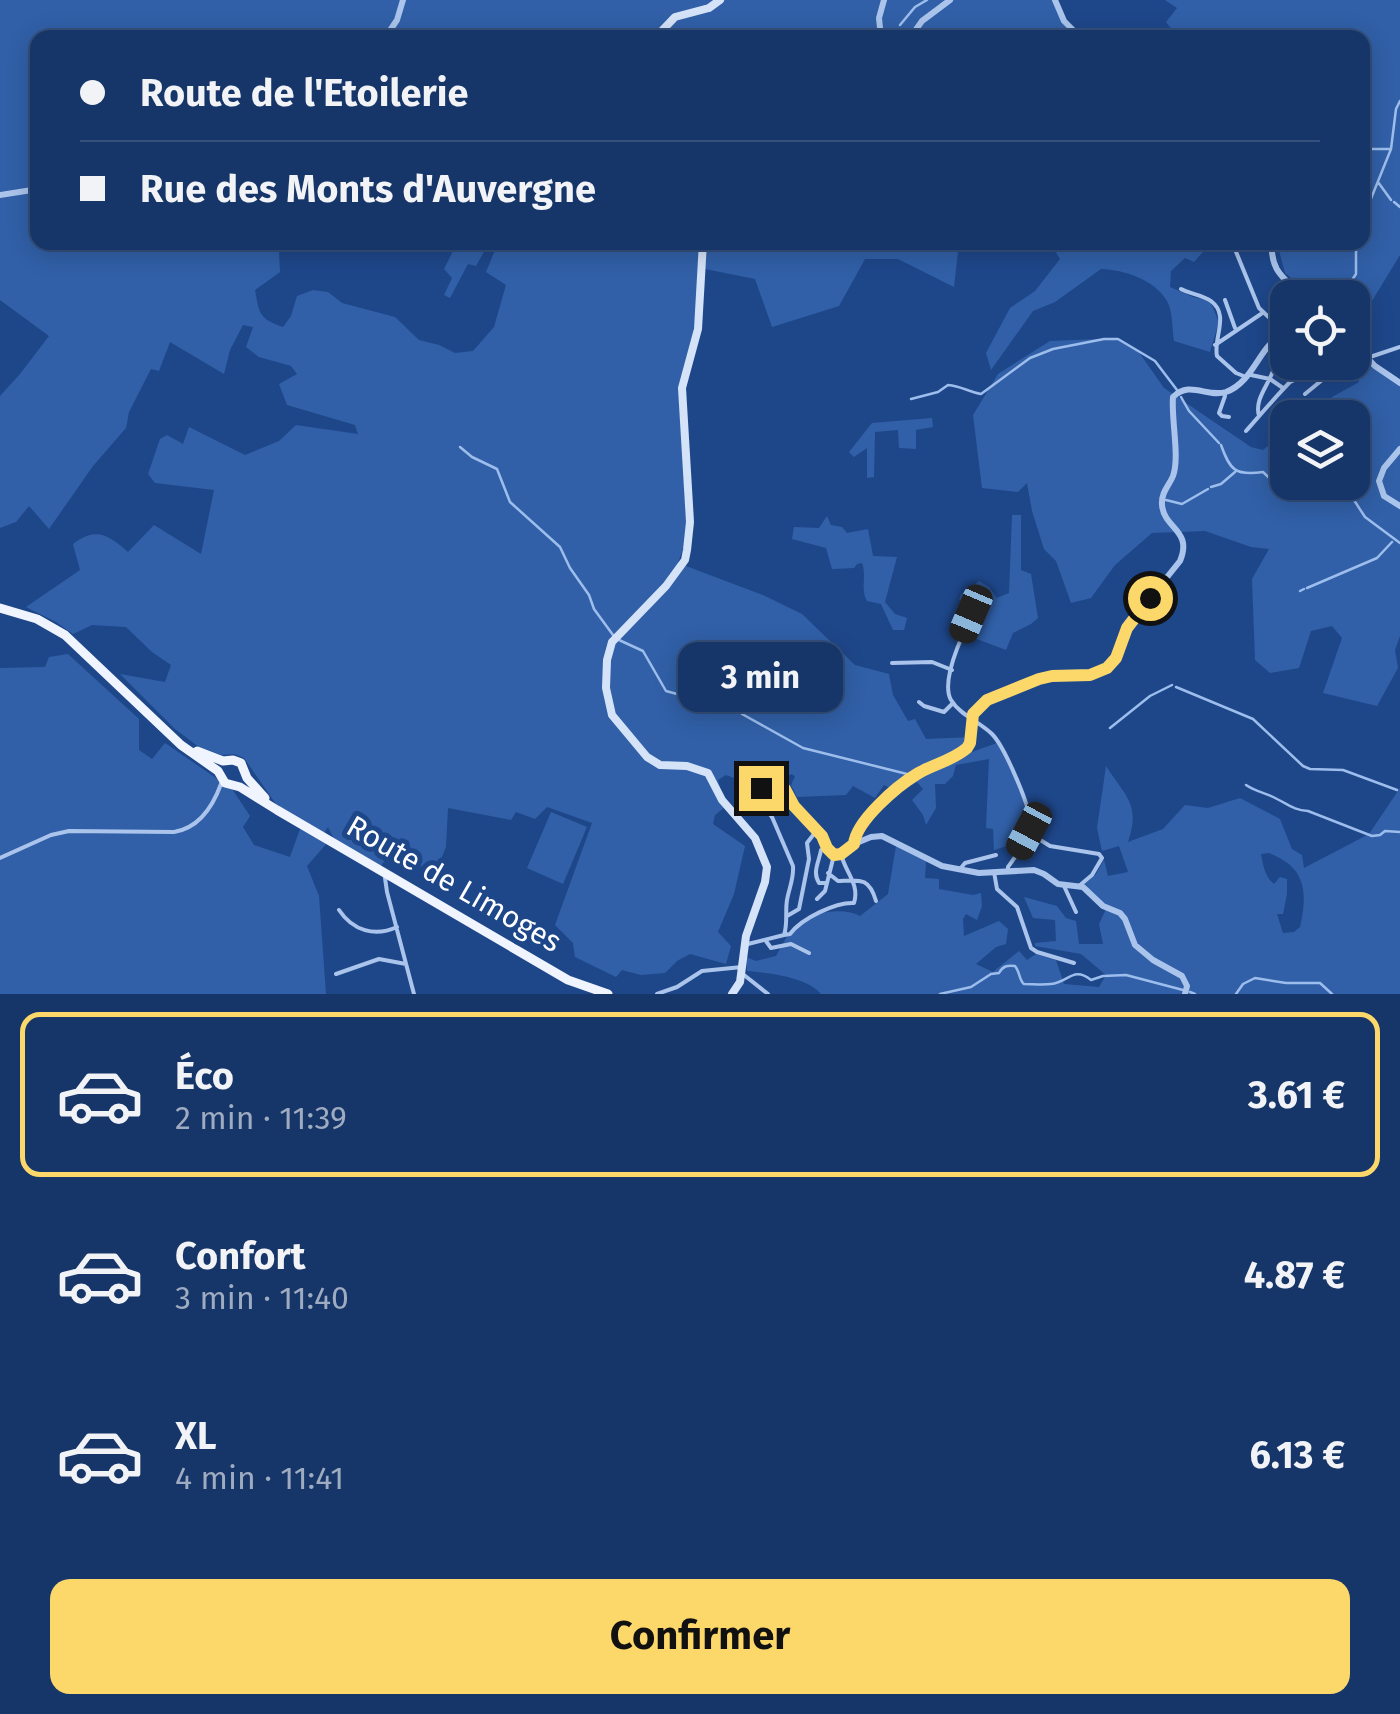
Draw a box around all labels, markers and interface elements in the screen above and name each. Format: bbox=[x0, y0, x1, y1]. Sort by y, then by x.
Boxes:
text: Route de l'Etoilerie bbox=[140, 70, 469, 116]
text: Rue des Monts d'Auvergne bbox=[140, 166, 596, 212]
map controls bbox=[1270, 280, 1370, 500]
button: locate bbox=[1270, 280, 1370, 380]
button: layers bbox=[1270, 400, 1370, 500]
route start bbox=[1128, 576, 1173, 621]
car bbox=[945, 581, 997, 647]
callout: 3 min bbox=[678, 643, 844, 713]
text: 3 min bbox=[721, 658, 800, 696]
route end bbox=[739, 766, 784, 811]
car bbox=[1002, 797, 1056, 865]
street label: Route de Limoges bbox=[340, 808, 568, 960]
icon: car bbox=[55, 1050, 145, 1140]
text: Éco bbox=[175, 1053, 234, 1099]
text: 3.61 € bbox=[1248, 1072, 1345, 1118]
text: 2 min · 11:39 bbox=[175, 1099, 347, 1137]
icon: car bbox=[55, 1230, 145, 1320]
text: Confort bbox=[175, 1233, 305, 1279]
text: 4.87 € bbox=[1244, 1252, 1345, 1298]
text: 3 min · 11:40 bbox=[175, 1279, 349, 1317]
icon: car bbox=[55, 1410, 145, 1500]
text: XL bbox=[175, 1413, 217, 1459]
text: 6.13 € bbox=[1249, 1432, 1345, 1478]
text: 4 min · 11:41 bbox=[175, 1459, 344, 1497]
button: Confirmer bbox=[50, 1579, 1350, 1694]

